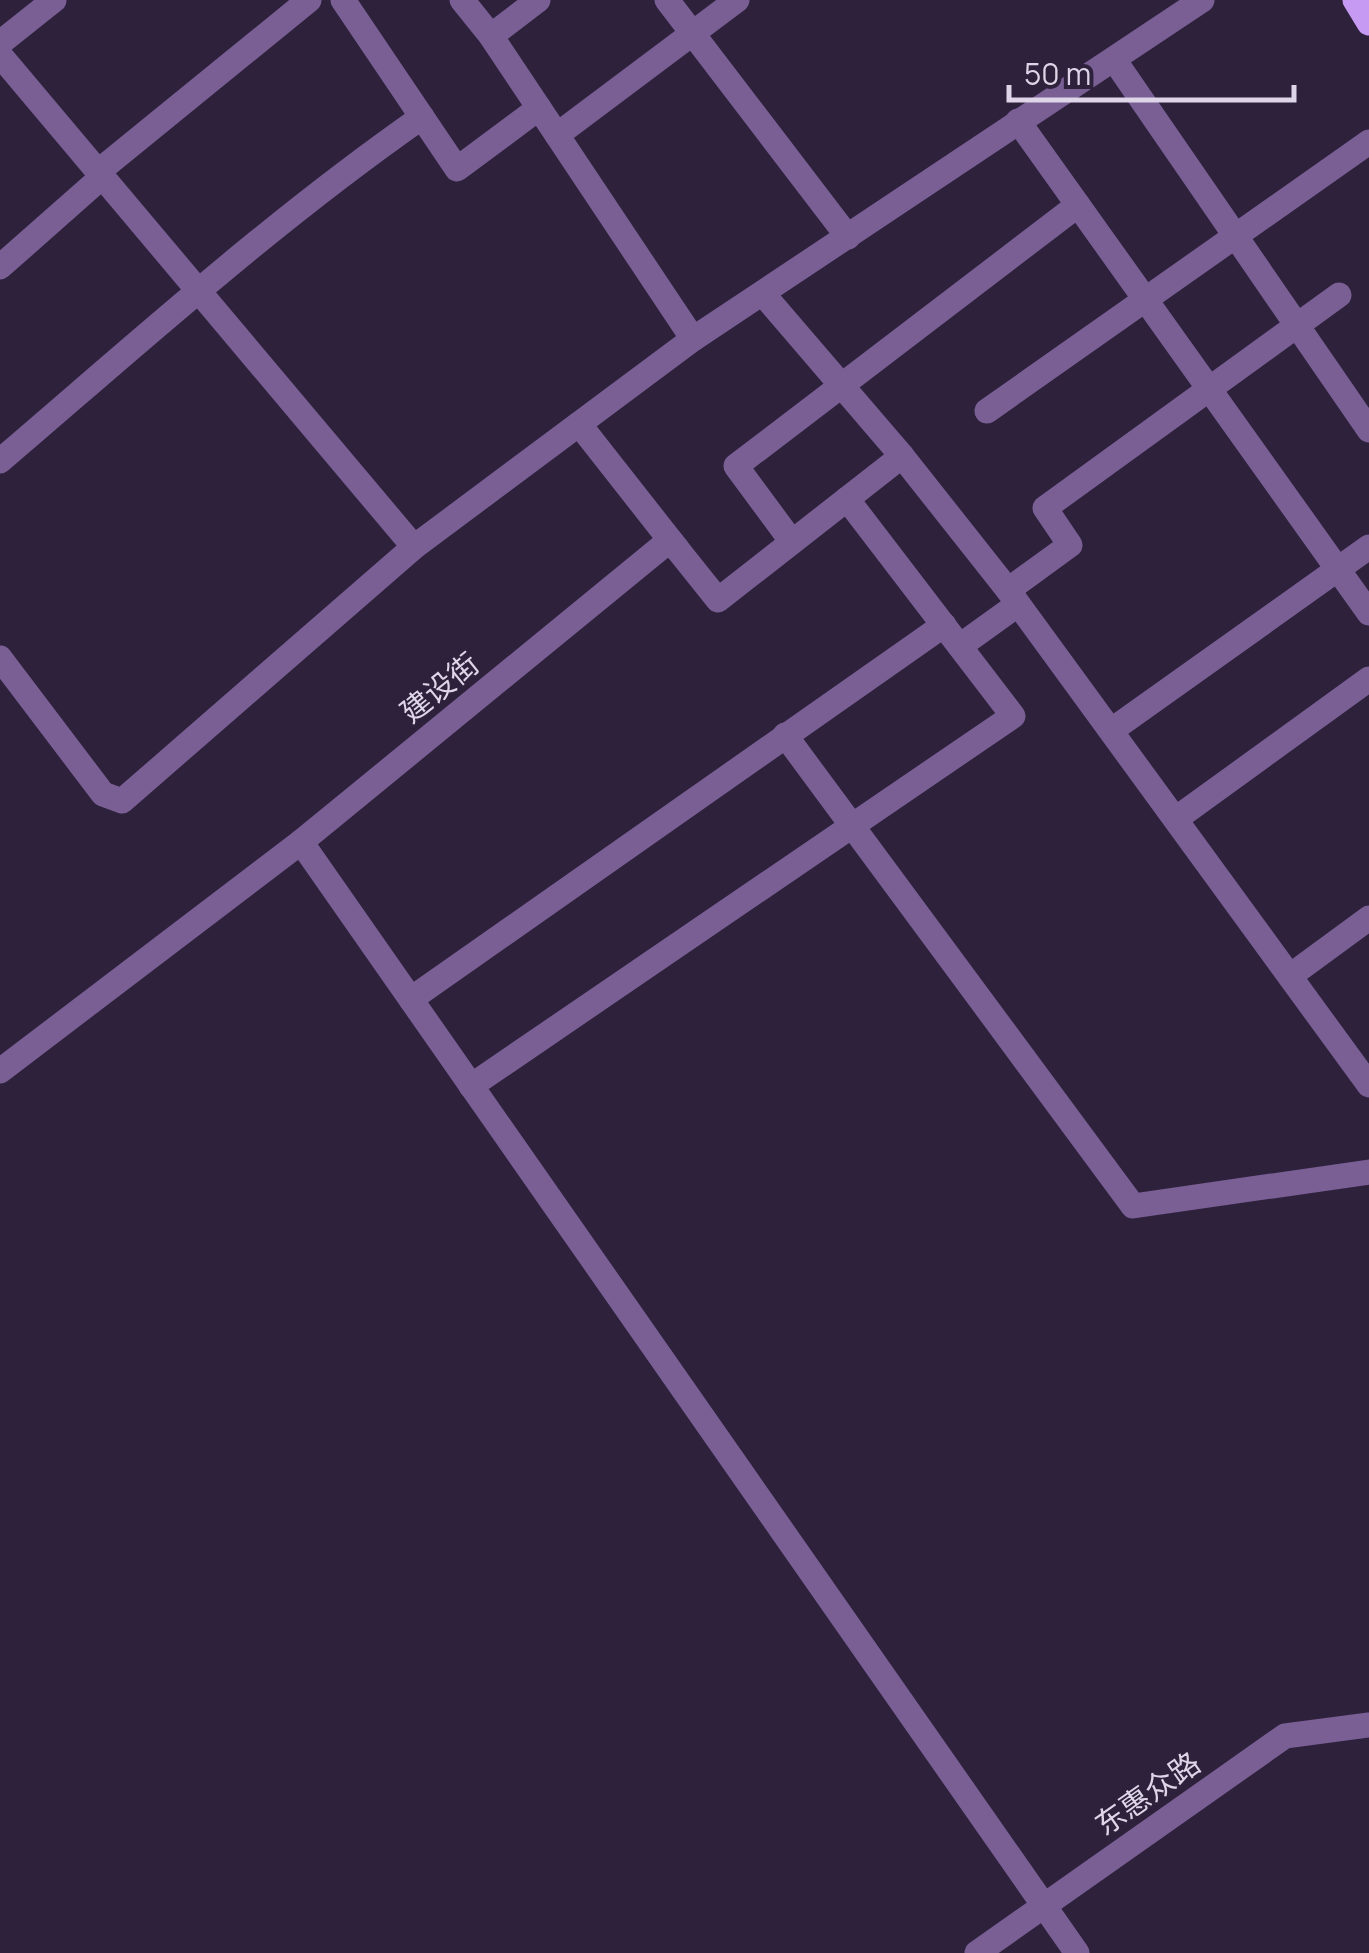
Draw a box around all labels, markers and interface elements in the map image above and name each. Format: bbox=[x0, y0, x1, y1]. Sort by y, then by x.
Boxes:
scale bar bbox=[1009, 40, 1294, 102]
text: 50 m bbox=[1024, 53, 1091, 94]
street label: 建设街 bbox=[391, 643, 487, 731]
street label: 东惠众路 bbox=[1086, 1742, 1208, 1844]

